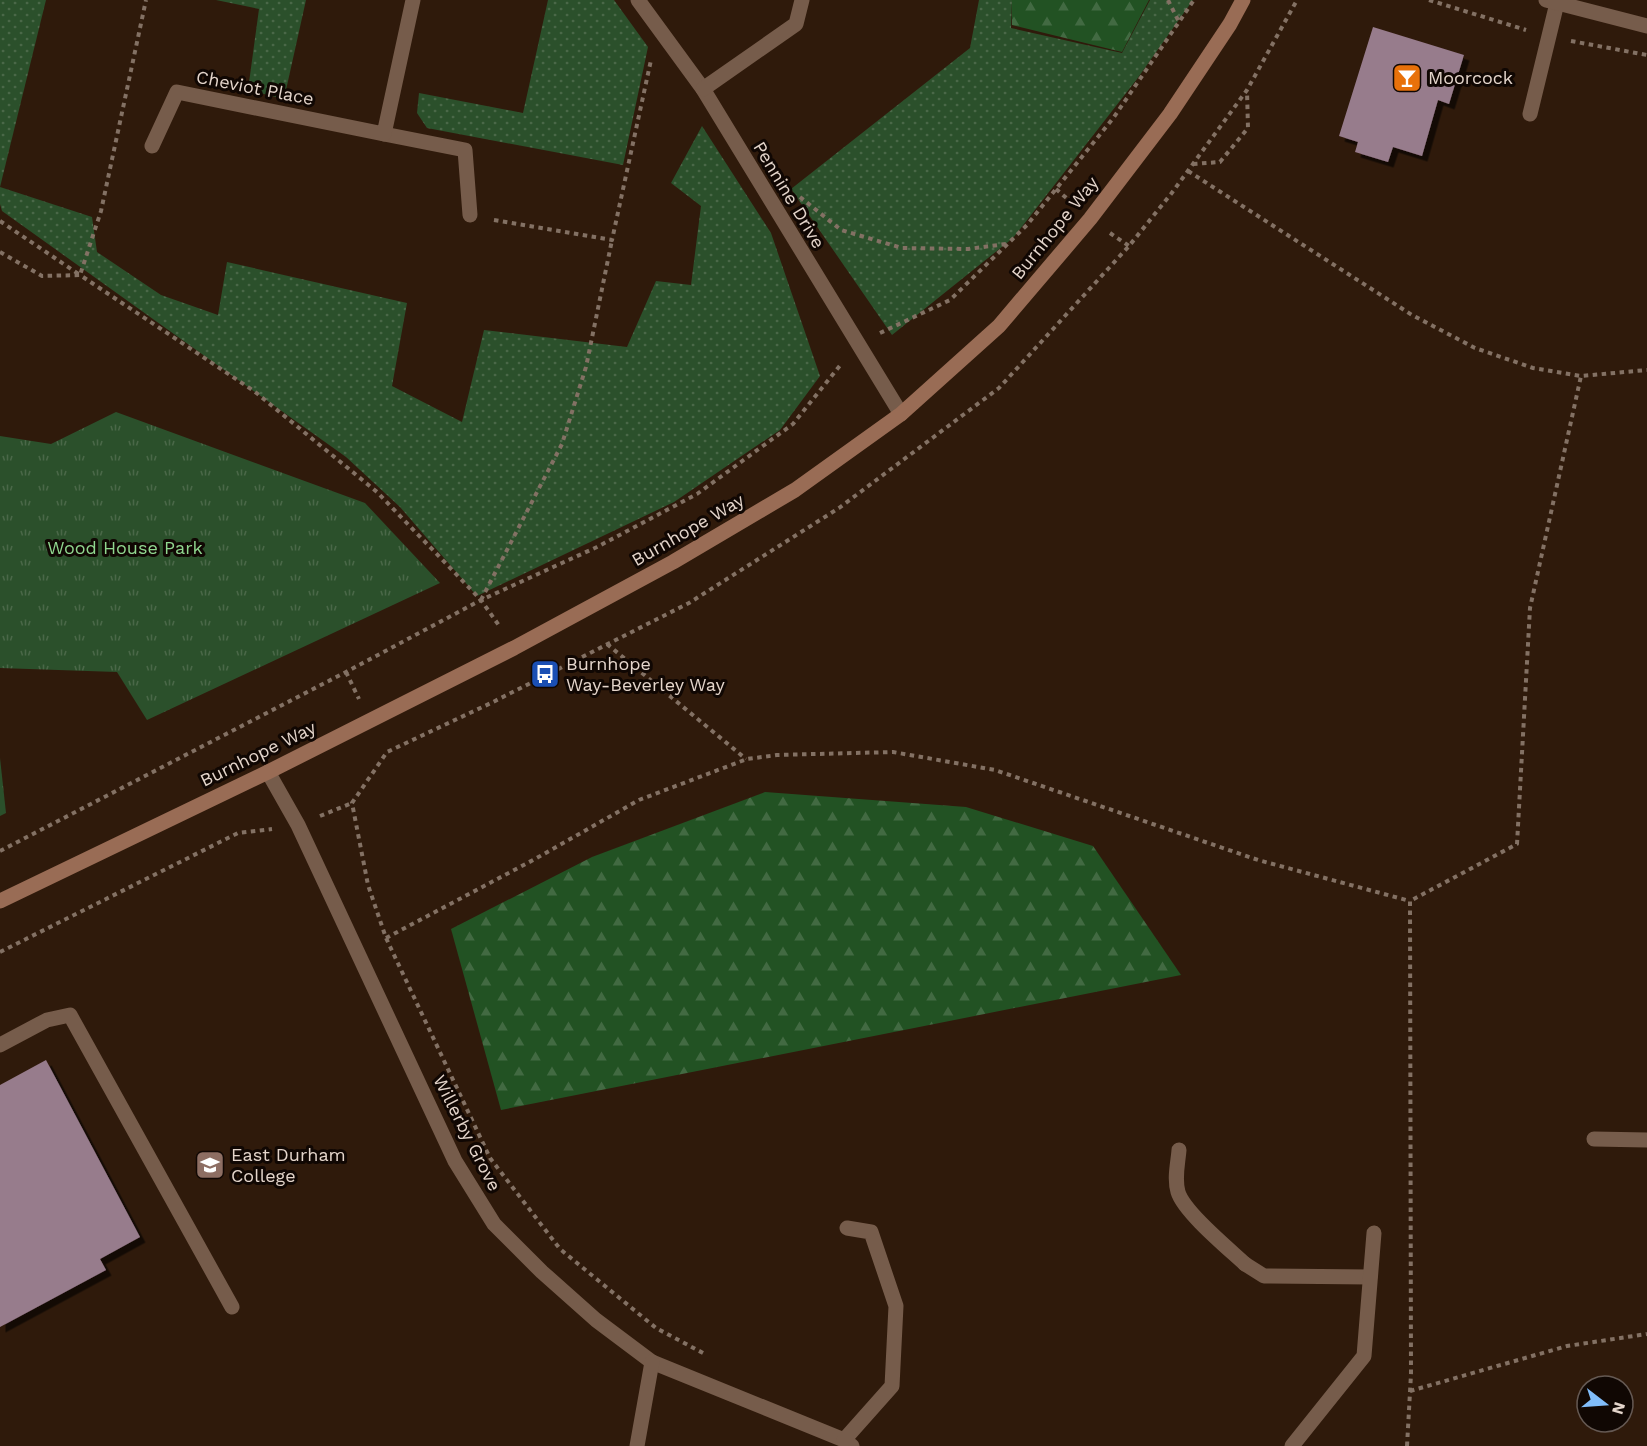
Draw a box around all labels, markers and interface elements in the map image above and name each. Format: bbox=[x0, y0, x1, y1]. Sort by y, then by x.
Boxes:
bar icon: Moorcock bbox=[1391, 62, 1423, 94]
street label: Cheviot Place bbox=[195, 66, 316, 109]
place label: Moorcock bbox=[1428, 67, 1513, 88]
street label: Pennine Drive bbox=[749, 138, 830, 252]
street label: Burnhope Way bbox=[1007, 171, 1103, 283]
street label: Burnhope Way bbox=[628, 489, 748, 570]
park label: Wood House Park bbox=[47, 537, 203, 558]
place label: Burnhope Way-Beverley Way bbox=[566, 653, 726, 695]
bus stop icon: Burnhope Way-Beverley Way bbox=[529, 658, 561, 690]
street label: Burnhope Way bbox=[196, 716, 320, 791]
street label: Willerby Grove bbox=[429, 1071, 506, 1194]
place label: East Durham College bbox=[231, 1144, 346, 1186]
school or university icon: East Durham College bbox=[194, 1149, 226, 1181]
north arrow bbox=[1575, 1374, 1635, 1434]
text: N bbox=[1608, 1400, 1630, 1417]

